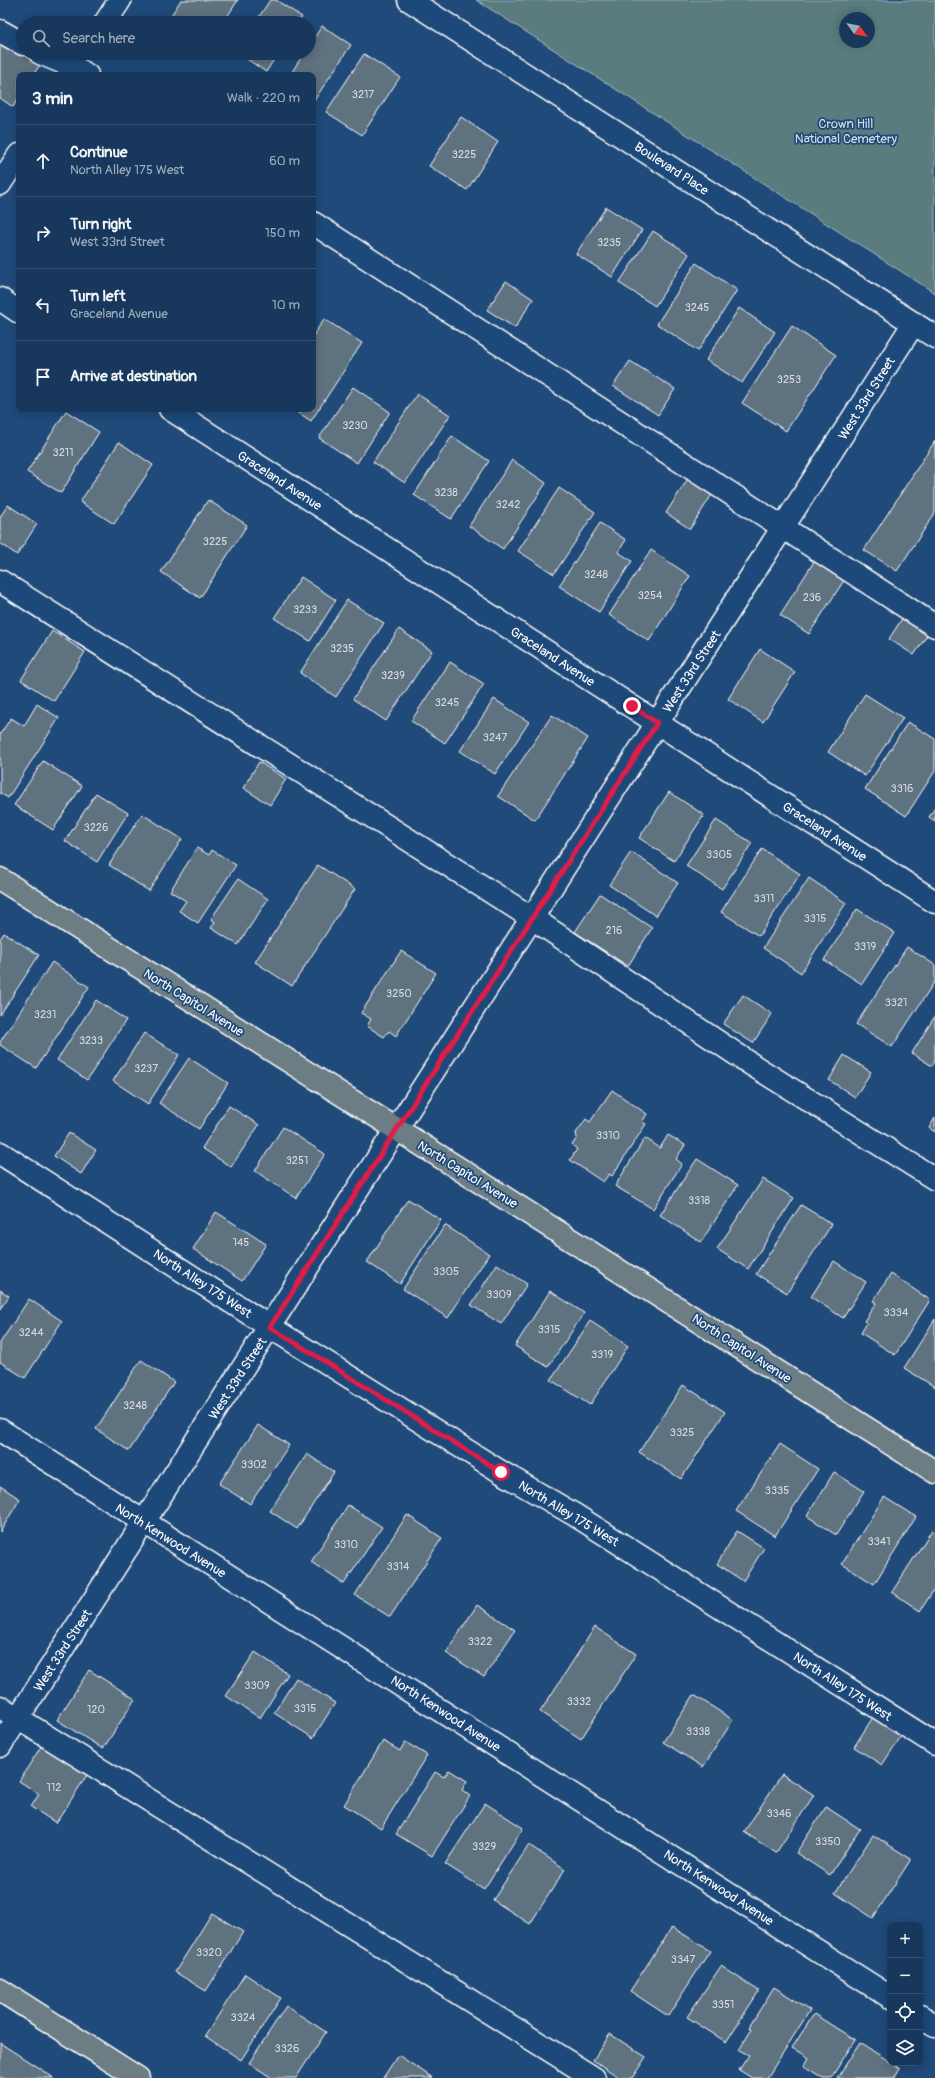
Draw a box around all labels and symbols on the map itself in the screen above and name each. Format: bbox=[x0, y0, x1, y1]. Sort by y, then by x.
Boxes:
north arrow bbox=[839, 12, 875, 48]
house number: 3217 bbox=[352, 88, 374, 101]
park label: Crown Hill National Cemetery bbox=[795, 116, 898, 147]
street label: Boulevard Place bbox=[631, 139, 712, 199]
house number: 3225 bbox=[452, 148, 476, 161]
house number: 3235 bbox=[597, 236, 621, 249]
house number: 3245 bbox=[685, 301, 709, 314]
street label: West 33rd Street bbox=[835, 353, 899, 443]
house number: 3253 bbox=[777, 373, 801, 386]
house number: 3230 bbox=[342, 419, 368, 432]
house number: 3211 bbox=[53, 446, 73, 459]
street label: Graceland Avenue bbox=[234, 448, 325, 514]
house number: 3238 bbox=[434, 486, 458, 499]
house number: 3242 bbox=[496, 498, 520, 511]
house number: 3225 bbox=[203, 535, 227, 548]
house number: 3248 bbox=[584, 568, 609, 581]
house number: 3254 bbox=[638, 589, 663, 602]
house number: 236 bbox=[803, 591, 821, 604]
house number: 3233 bbox=[293, 603, 317, 616]
street label: Graceland Avenue bbox=[507, 624, 598, 690]
street label: West 33rd Street bbox=[659, 627, 725, 716]
house number: 3235 bbox=[330, 642, 354, 655]
house number: 3239 bbox=[381, 669, 405, 682]
house number: 3245 bbox=[435, 696, 459, 709]
route end bbox=[623, 697, 641, 715]
house number: 3247 bbox=[483, 731, 507, 744]
house number: 3316 bbox=[891, 782, 913, 795]
street label: Graceland Avenue bbox=[779, 799, 870, 865]
house number: 3226 bbox=[84, 821, 108, 834]
house number: 3305 bbox=[706, 848, 732, 861]
house number: 3311 bbox=[754, 892, 774, 905]
house number: 3315 bbox=[804, 912, 826, 925]
house number: 216 bbox=[606, 924, 622, 937]
house number: 3319 bbox=[854, 940, 876, 953]
street label: North Capitol Avenue bbox=[140, 966, 247, 1040]
house number: 3250 bbox=[386, 987, 412, 1000]
house number: 3321 bbox=[885, 996, 907, 1009]
house number: 3231 bbox=[34, 1008, 56, 1021]
house number: 3233 bbox=[79, 1034, 103, 1047]
house number: 3237 bbox=[134, 1062, 158, 1075]
house number: 3310 bbox=[596, 1129, 620, 1142]
street label: North Capitol Avenue bbox=[414, 1138, 521, 1212]
house number: 3251 bbox=[286, 1154, 308, 1167]
house number: 3318 bbox=[688, 1194, 711, 1207]
house number: 145 bbox=[233, 1236, 249, 1249]
street label: North Alley 175 West bbox=[150, 1246, 255, 1322]
house number: 3305 bbox=[433, 1265, 459, 1278]
house number: 3309 bbox=[486, 1288, 512, 1301]
house number: 3334 bbox=[884, 1306, 909, 1319]
street label: North Capitol Avenue bbox=[689, 1311, 795, 1387]
house number: 3315 bbox=[538, 1323, 560, 1336]
house number: 3244 bbox=[18, 1326, 44, 1339]
street label: West 33rd Street bbox=[205, 1334, 271, 1423]
house number: 3319 bbox=[591, 1348, 613, 1361]
house number: 3248 bbox=[123, 1399, 148, 1412]
house number: 3325 bbox=[670, 1426, 694, 1439]
house number: 3302 bbox=[241, 1458, 267, 1471]
route start bbox=[492, 1463, 510, 1481]
street label: North Alley 175 West bbox=[515, 1478, 622, 1551]
house number: 3335 bbox=[765, 1484, 789, 1497]
street label: North Kenwood Avenue bbox=[112, 1500, 229, 1582]
house number: 3341 bbox=[868, 1535, 890, 1548]
house number: 3310 bbox=[334, 1538, 358, 1551]
house number: 3314 bbox=[387, 1560, 410, 1573]
street label: West 33rd Street bbox=[30, 1606, 96, 1695]
house number: 3322 bbox=[468, 1635, 492, 1648]
street label: North Alley 175 West bbox=[790, 1649, 895, 1725]
street label: North Kenwood Avenue bbox=[387, 1672, 504, 1756]
house number: 3309 bbox=[244, 1679, 270, 1692]
house number: 3332 bbox=[567, 1695, 591, 1708]
house number: 3315 bbox=[294, 1702, 316, 1715]
house number: 120 bbox=[87, 1703, 105, 1716]
house number: 3338 bbox=[686, 1725, 710, 1738]
house number: 112 bbox=[47, 1781, 61, 1794]
house number: 3346 bbox=[766, 1807, 792, 1820]
house number: 3350 bbox=[815, 1835, 841, 1848]
house number: 3329 bbox=[472, 1840, 496, 1853]
street label: North Kenwood Avenue bbox=[660, 1846, 777, 1930]
house number: 3320 bbox=[196, 1946, 222, 1959]
house number: 3347 bbox=[671, 1953, 695, 1966]
house number: 3351 bbox=[712, 1998, 734, 2011]
house number: 3324 bbox=[231, 2011, 256, 2024]
house number: 3326 bbox=[275, 2042, 299, 2055]

